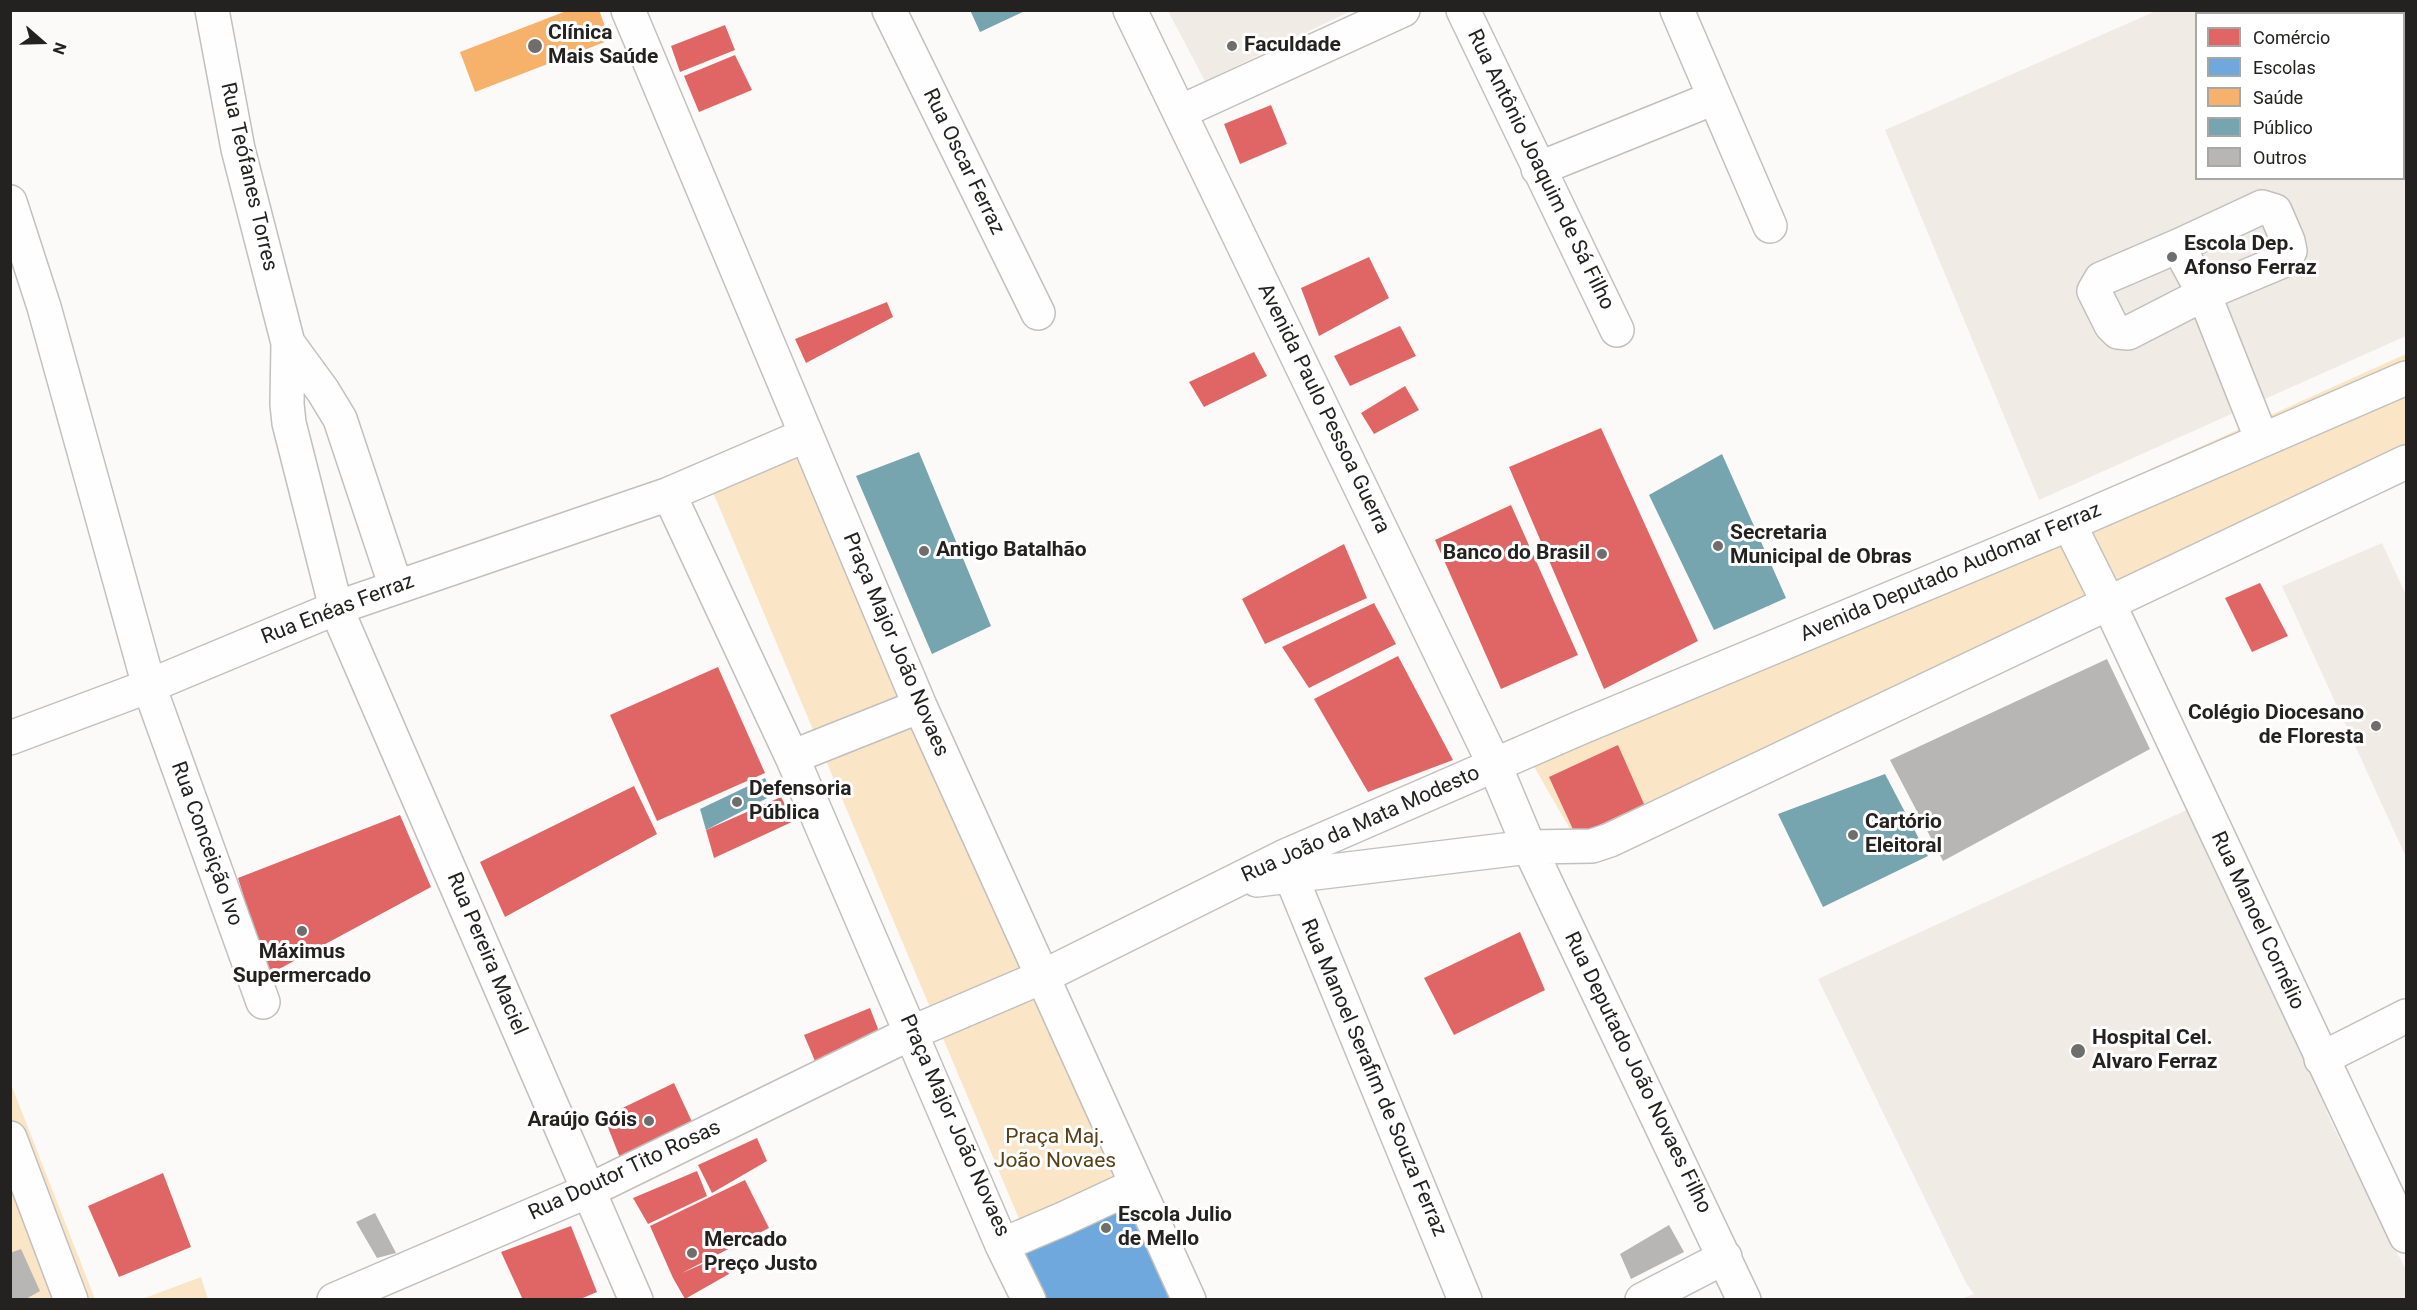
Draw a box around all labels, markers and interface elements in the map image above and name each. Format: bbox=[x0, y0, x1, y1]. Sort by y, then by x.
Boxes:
north arrow bbox=[12, 12, 72, 72]
legend bbox=[2195, 12, 2405, 180]
place label: Clínica Mais Saúde bbox=[548, 21, 658, 71]
street label: Rua Antônio Joaquim de Sá Filho bbox=[1461, 26, 1619, 314]
text: Comércio bbox=[2253, 27, 2330, 48]
place label: Faculdade bbox=[1244, 33, 1341, 59]
marker: Clínica Mais Saúde bbox=[526, 37, 544, 55]
marker: Faculdade bbox=[1225, 39, 1239, 53]
text: N bbox=[49, 40, 70, 57]
text: Escolas bbox=[2253, 57, 2316, 78]
street label: Rua Teófanes Torres bbox=[214, 80, 282, 274]
street label: Rua Oscar Ferraz bbox=[917, 85, 1009, 239]
text: Saúde bbox=[2253, 87, 2303, 108]
text: Público bbox=[2253, 117, 2313, 138]
text: Outros bbox=[2253, 147, 2307, 168]
place label: Escola Dep. Afonso Ferraz bbox=[2184, 232, 2317, 282]
marker: Escola Dep. Afonso Ferraz bbox=[2165, 250, 2179, 264]
street label: Avenida Paulo Pessoa Guerra bbox=[1251, 280, 1395, 538]
street label: Avenida Deputado Audomar Ferraz bbox=[1797, 498, 2105, 648]
place label: Secretaria Municipal de Obras bbox=[1730, 521, 1912, 571]
street label: Praça Major João Novaes bbox=[836, 529, 954, 761]
place label: Antigo Batalhão bbox=[936, 538, 1087, 564]
marker: Secretaria Municipal de Obras bbox=[1711, 539, 1725, 553]
place label: Banco do Brasil bbox=[1443, 541, 1590, 567]
marker: Antigo Batalhão bbox=[917, 544, 931, 558]
marker: Banco do Brasil bbox=[1595, 547, 1609, 561]
street label: Rua Enéas Ferraz bbox=[258, 569, 418, 651]
place label: Colégio Diocesano de Floresta bbox=[2188, 701, 2364, 751]
marker: Colégio Diocesano de Floresta bbox=[2369, 719, 2383, 733]
street label: Rua Conceição Ivo bbox=[165, 758, 247, 930]
street label: Rua João da Mata Modesto bbox=[1238, 761, 1484, 889]
place label: Defensoria Pública bbox=[749, 777, 851, 827]
marker: Defensoria Pública bbox=[730, 795, 744, 809]
place label: Cartório Eleitoral bbox=[1865, 810, 1942, 860]
marker: Cartório Eleitoral bbox=[1846, 828, 1860, 842]
street label: Rua Manoel Cornélio bbox=[2205, 828, 2309, 1014]
street label: Rua Pereira Maciel bbox=[440, 869, 532, 1039]
street label: Rua Manoel Serafim de Souza Ferraz bbox=[1295, 915, 1451, 1241]
marker: Máximus Supermercado bbox=[295, 924, 309, 938]
street label: Rua Deputado João Novaes Filho bbox=[1558, 928, 1716, 1218]
place label: Máximus Supermercado bbox=[233, 940, 371, 990]
street label: Praça Major João Novaes bbox=[894, 1011, 1014, 1241]
place label: Hospital Cel. Alvaro Ferraz bbox=[2092, 1026, 2217, 1076]
marker: Hospital Cel. Alvaro Ferraz bbox=[2069, 1042, 2087, 1060]
place label: Araújo Góis bbox=[527, 1108, 637, 1134]
marker: Araújo Góis bbox=[642, 1114, 656, 1128]
street label: Rua Doutor Tito Rosas bbox=[525, 1115, 725, 1227]
park label: Praça Maj. João Novaes bbox=[994, 1125, 1116, 1175]
place label: Escola Julio de Mello bbox=[1118, 1203, 1232, 1253]
marker: Escola Julio de Mello bbox=[1099, 1221, 1113, 1235]
place label: Mercado Preço Justo bbox=[704, 1228, 817, 1278]
marker: Mercado Preço Justo bbox=[685, 1246, 699, 1260]

